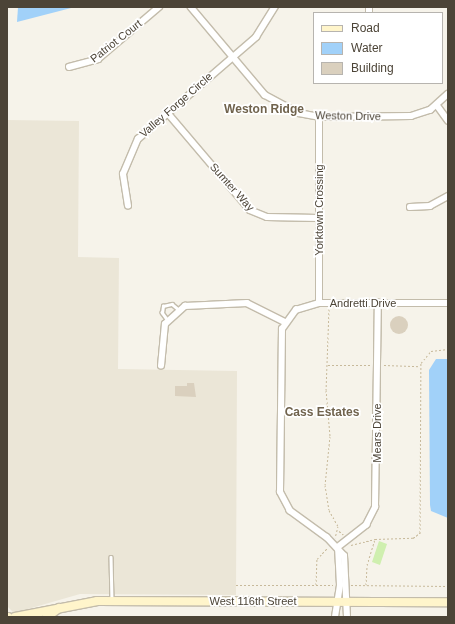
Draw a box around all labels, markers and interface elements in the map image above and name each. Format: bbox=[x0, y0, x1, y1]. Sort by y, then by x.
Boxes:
legend bbox=[313, 12, 443, 84]
street label: Patriot Court bbox=[88, 17, 144, 65]
text: Road bbox=[351, 21, 380, 35]
text: Water bbox=[351, 41, 383, 55]
text: Building bbox=[351, 61, 394, 75]
street label: Valley Forge Circle bbox=[137, 70, 215, 140]
district label: Weston Ridge bbox=[224, 103, 304, 117]
street label: Weston Drive bbox=[315, 109, 381, 123]
street label: Sumter Way bbox=[207, 160, 257, 214]
street label: Yorktown Crossing bbox=[312, 164, 326, 256]
street label: Andretti Drive bbox=[330, 296, 396, 310]
street label: Mears Drive bbox=[370, 403, 384, 463]
district label: Cass Estates bbox=[285, 406, 359, 420]
street label: West 116th Street bbox=[209, 594, 297, 608]

